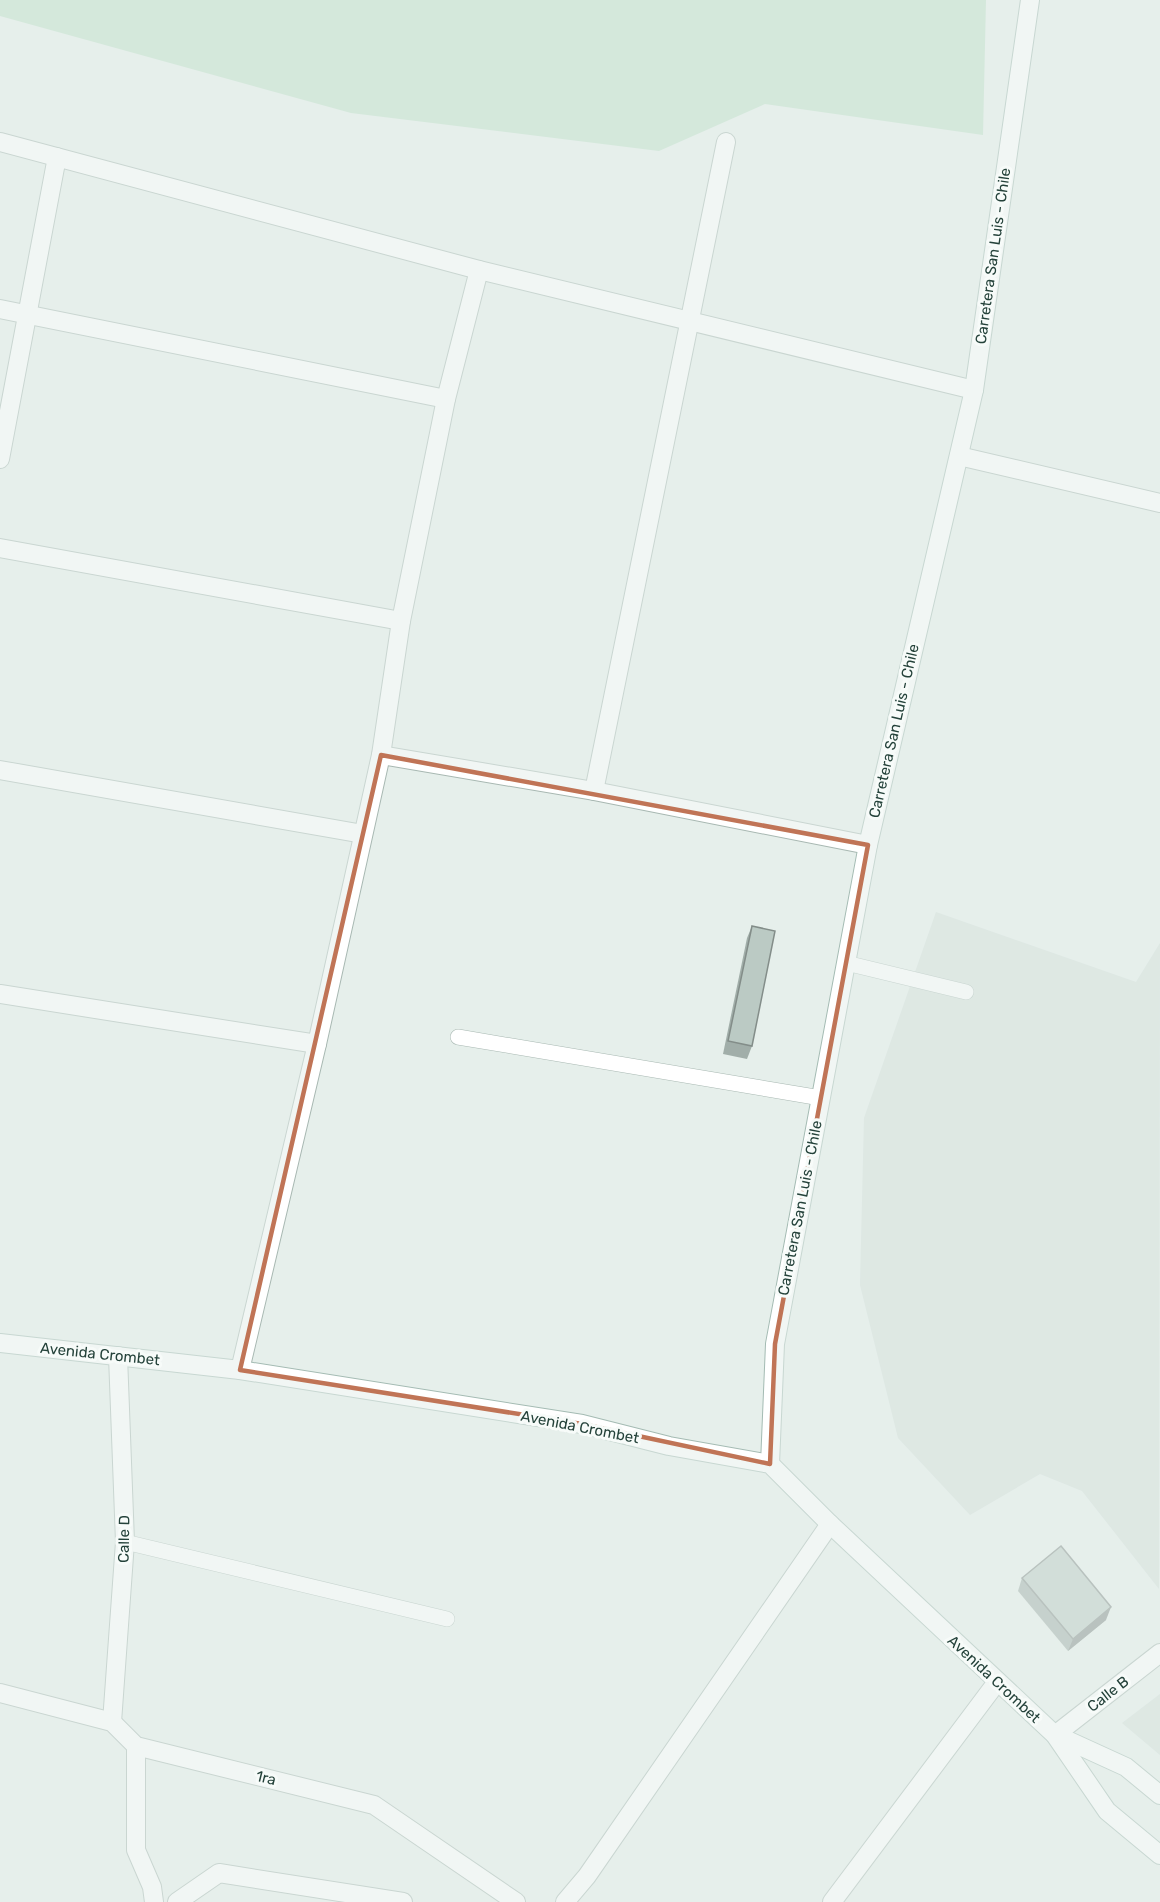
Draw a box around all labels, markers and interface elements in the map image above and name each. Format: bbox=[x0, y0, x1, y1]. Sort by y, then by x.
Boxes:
street label: Carretera San Luis - Chile bbox=[972, 167, 1014, 345]
street label: Carretera San Luis - Chile bbox=[865, 642, 923, 820]
street label: Carretera San Luis - Chile bbox=[774, 1119, 826, 1297]
street label: Avenida Crombet bbox=[39, 1339, 161, 1369]
street label: Avenida Crombet bbox=[519, 1407, 641, 1447]
street label: Calle D bbox=[115, 1515, 133, 1563]
street label: Avenida Crombet bbox=[944, 1631, 1044, 1727]
street label: Calle B bbox=[1084, 1672, 1132, 1716]
street label: 1ra bbox=[254, 1767, 278, 1789]

